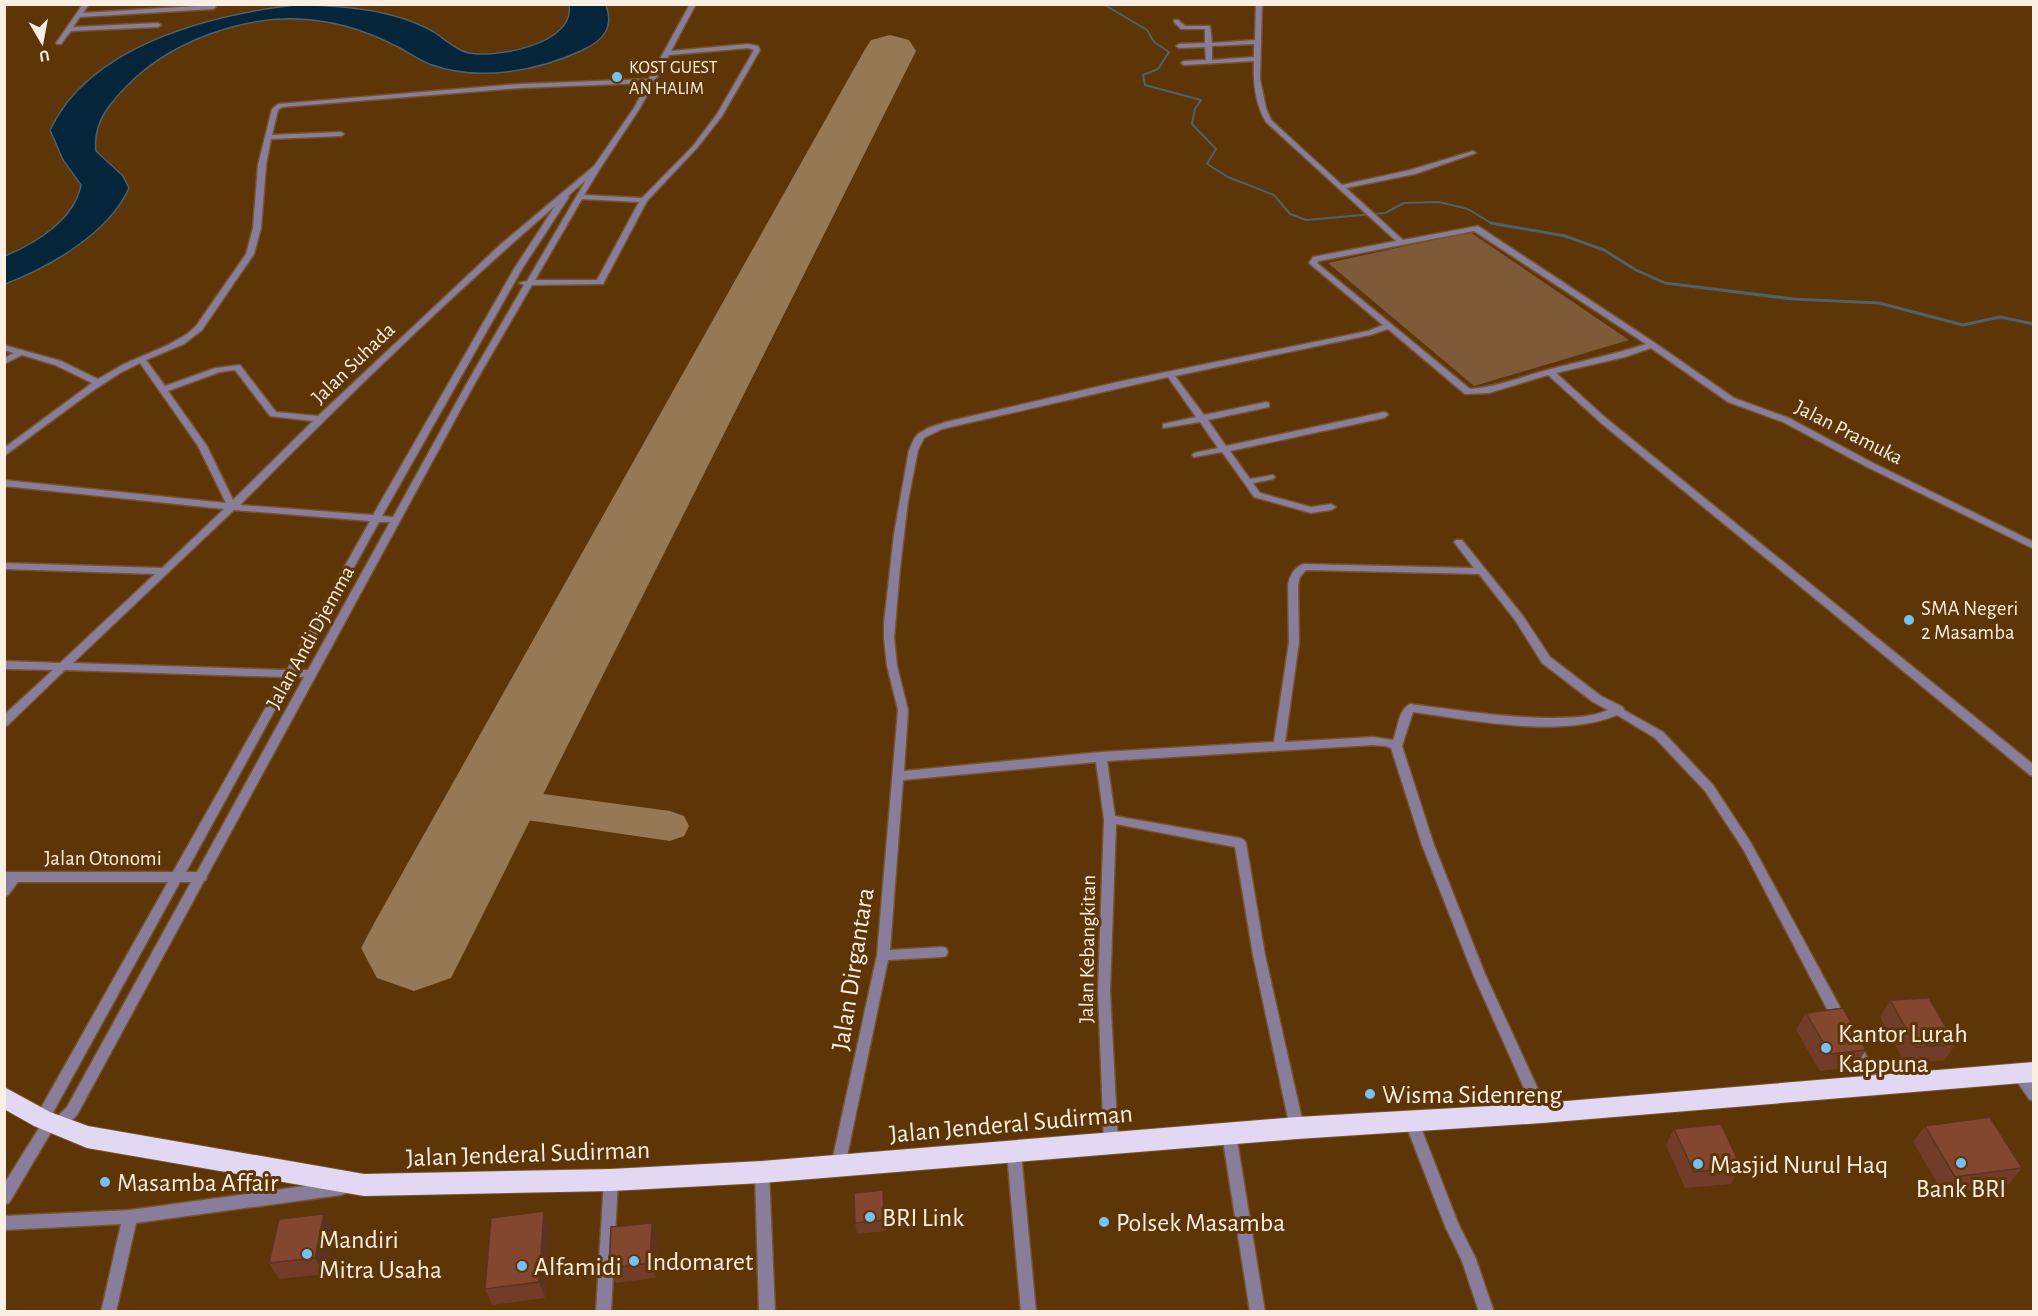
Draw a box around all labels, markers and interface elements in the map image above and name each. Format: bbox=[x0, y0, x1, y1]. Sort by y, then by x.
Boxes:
north arrow bbox=[12, 12, 72, 72]
text: U bbox=[38, 47, 51, 65]
place label: KOST GUEST AN HALIM bbox=[629, 59, 718, 98]
marker: KOST GUEST AN HALIM bbox=[610, 70, 624, 84]
street label: Jalan Suhada bbox=[308, 319, 399, 408]
street label: Jalan Pramuka bbox=[1792, 396, 1906, 469]
street label: Jalan Andi Djemma bbox=[263, 562, 358, 712]
place label: SMA Negeri 2 Masamba bbox=[1921, 598, 2018, 643]
marker: SMA Negeri 2 Masamba bbox=[1902, 613, 1916, 627]
street label: Jalan Otonomi bbox=[44, 848, 162, 869]
street label: Jalan Kebangkitan bbox=[1076, 875, 1099, 1023]
street label: Jalan Dirgantara bbox=[827, 886, 879, 1052]
place label: Kantor Lurah Kappuna bbox=[1838, 1021, 1968, 1077]
marker: Kantor Lurah Kappuna bbox=[1819, 1041, 1833, 1055]
place label: Wisma Sidenreng bbox=[1382, 1082, 1562, 1108]
marker: Wisma Sidenreng bbox=[1363, 1087, 1377, 1101]
street label: Jalan Jenderal Sudirman bbox=[888, 1100, 1134, 1148]
street label: Jalan Jenderal Sudirman bbox=[405, 1137, 651, 1171]
place label: Masjid Nurul Haq bbox=[1710, 1152, 1888, 1178]
marker: Bank BRI bbox=[1954, 1156, 1968, 1170]
marker: Masjid Nurul Haq bbox=[1691, 1157, 1705, 1171]
place label: Masamba Affair bbox=[117, 1170, 279, 1196]
marker: Masamba Affair bbox=[98, 1175, 112, 1189]
place label: Bank BRI bbox=[1916, 1176, 2006, 1202]
place label: BRI Link bbox=[882, 1205, 964, 1231]
marker: BRI Link bbox=[863, 1210, 877, 1224]
place label: Polsek Masamba bbox=[1116, 1210, 1285, 1236]
marker: Polsek Masamba bbox=[1097, 1215, 1111, 1229]
place label: Mandiri Mitra Usaha bbox=[319, 1227, 442, 1283]
marker: Mandiri Mitra Usaha bbox=[300, 1247, 314, 1261]
place label: Indomaret bbox=[646, 1249, 753, 1275]
place label: Alfamidi bbox=[534, 1254, 622, 1280]
marker: Indomaret bbox=[627, 1254, 641, 1268]
marker: Alfamidi bbox=[515, 1259, 529, 1273]

